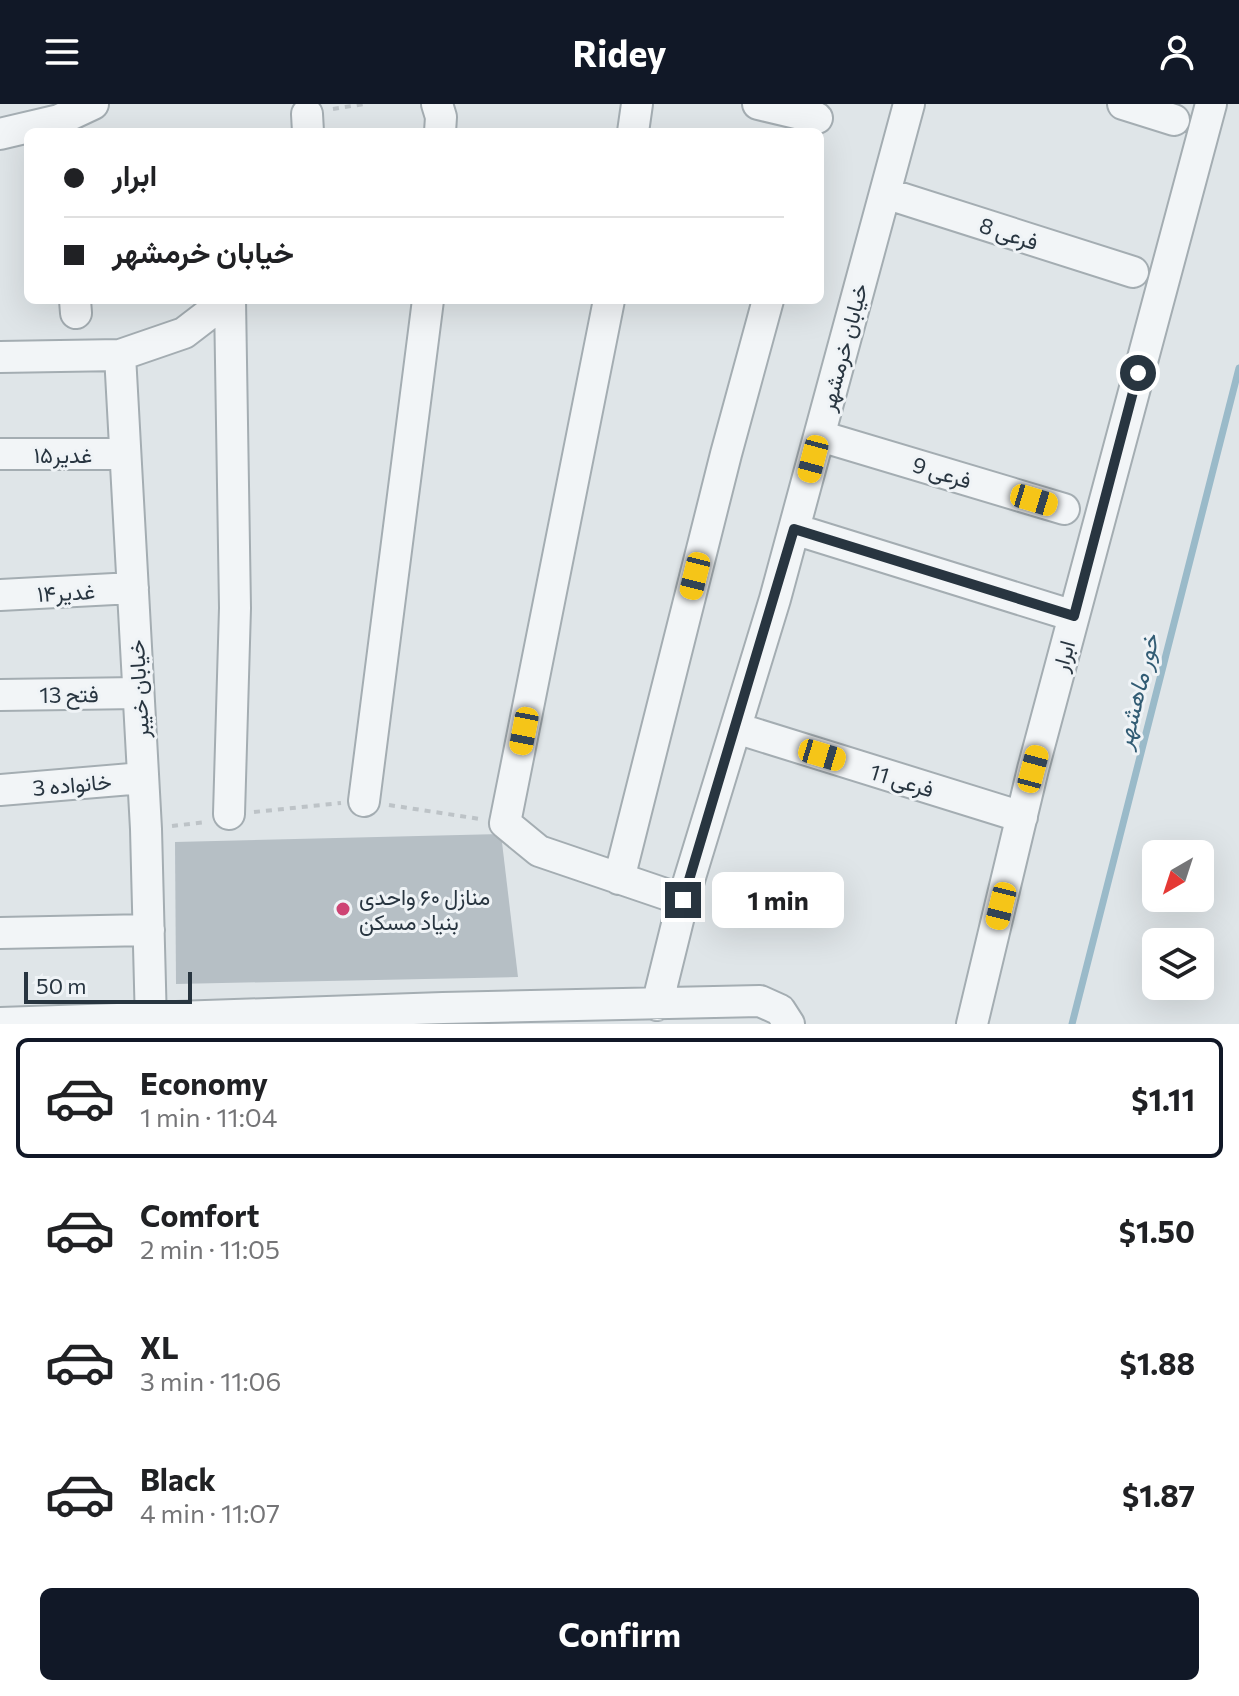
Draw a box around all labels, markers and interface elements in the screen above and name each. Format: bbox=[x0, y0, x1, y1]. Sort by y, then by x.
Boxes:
icon: menu bbox=[40, 30, 84, 74]
text: Ridey bbox=[572, 30, 667, 74]
icon: person bbox=[1155, 30, 1199, 74]
text: ابرار bbox=[112, 155, 157, 192]
street label: فرعی 8 bbox=[976, 211, 1042, 256]
text: خیابان خرمشهر bbox=[112, 232, 294, 269]
street label: خیابان خرمشهر bbox=[813, 280, 874, 415]
route start bbox=[1120, 355, 1156, 391]
car bbox=[795, 433, 831, 485]
street label: غدیر۱۵ bbox=[34, 441, 92, 469]
street label: فرعی 9 bbox=[909, 450, 975, 495]
car bbox=[1008, 482, 1060, 518]
car bbox=[678, 550, 712, 602]
street label: غدیر۱۴ bbox=[36, 577, 96, 608]
water label: خور ماهشهر bbox=[1107, 630, 1166, 754]
street label: ابرار bbox=[1046, 637, 1081, 676]
street label: خیابان خیبر bbox=[122, 639, 155, 740]
street label: فتح 13 bbox=[39, 680, 99, 710]
car bbox=[508, 705, 540, 757]
car bbox=[796, 737, 848, 773]
car bbox=[1015, 743, 1051, 795]
street label: فرعی 11 bbox=[866, 757, 937, 803]
street label: خانواده 3 bbox=[31, 767, 113, 802]
north arrow bbox=[1142, 840, 1214, 912]
map controls bbox=[1142, 840, 1214, 1000]
callout: 1 min bbox=[711, 872, 843, 928]
car bbox=[984, 880, 1018, 932]
route end bbox=[665, 882, 701, 918]
place label: منازل ۶۰ واحدی بنیاد مسکن bbox=[359, 883, 490, 936]
text: 1 min bbox=[747, 884, 809, 915]
marker: منازل ۶۰ واحدی بنیاد مسکن bbox=[334, 900, 352, 918]
button: layers bbox=[1142, 928, 1214, 1000]
scale bar bbox=[24, 968, 192, 1004]
text: 50 m bbox=[36, 972, 86, 999]
icon: car bbox=[44, 1062, 116, 1134]
text: Economy bbox=[140, 1064, 268, 1101]
text: $1.11 bbox=[1131, 1080, 1195, 1117]
text: 1 min · 11:04 bbox=[140, 1101, 277, 1132]
icon: car bbox=[44, 1194, 116, 1266]
text: Comfort bbox=[140, 1196, 259, 1233]
text: $1.50 bbox=[1119, 1212, 1195, 1249]
text: 2 min · 11:05 bbox=[140, 1233, 280, 1264]
icon: car bbox=[44, 1326, 116, 1398]
text: XL bbox=[140, 1328, 179, 1365]
text: $1.88 bbox=[1120, 1344, 1195, 1381]
text: 3 min · 11:06 bbox=[140, 1365, 281, 1396]
icon: car bbox=[44, 1458, 116, 1530]
text: Black bbox=[140, 1460, 216, 1497]
text: $1.87 bbox=[1122, 1476, 1195, 1513]
text: 4 min · 11:07 bbox=[140, 1497, 280, 1528]
button: Confirm bbox=[40, 1588, 1199, 1680]

